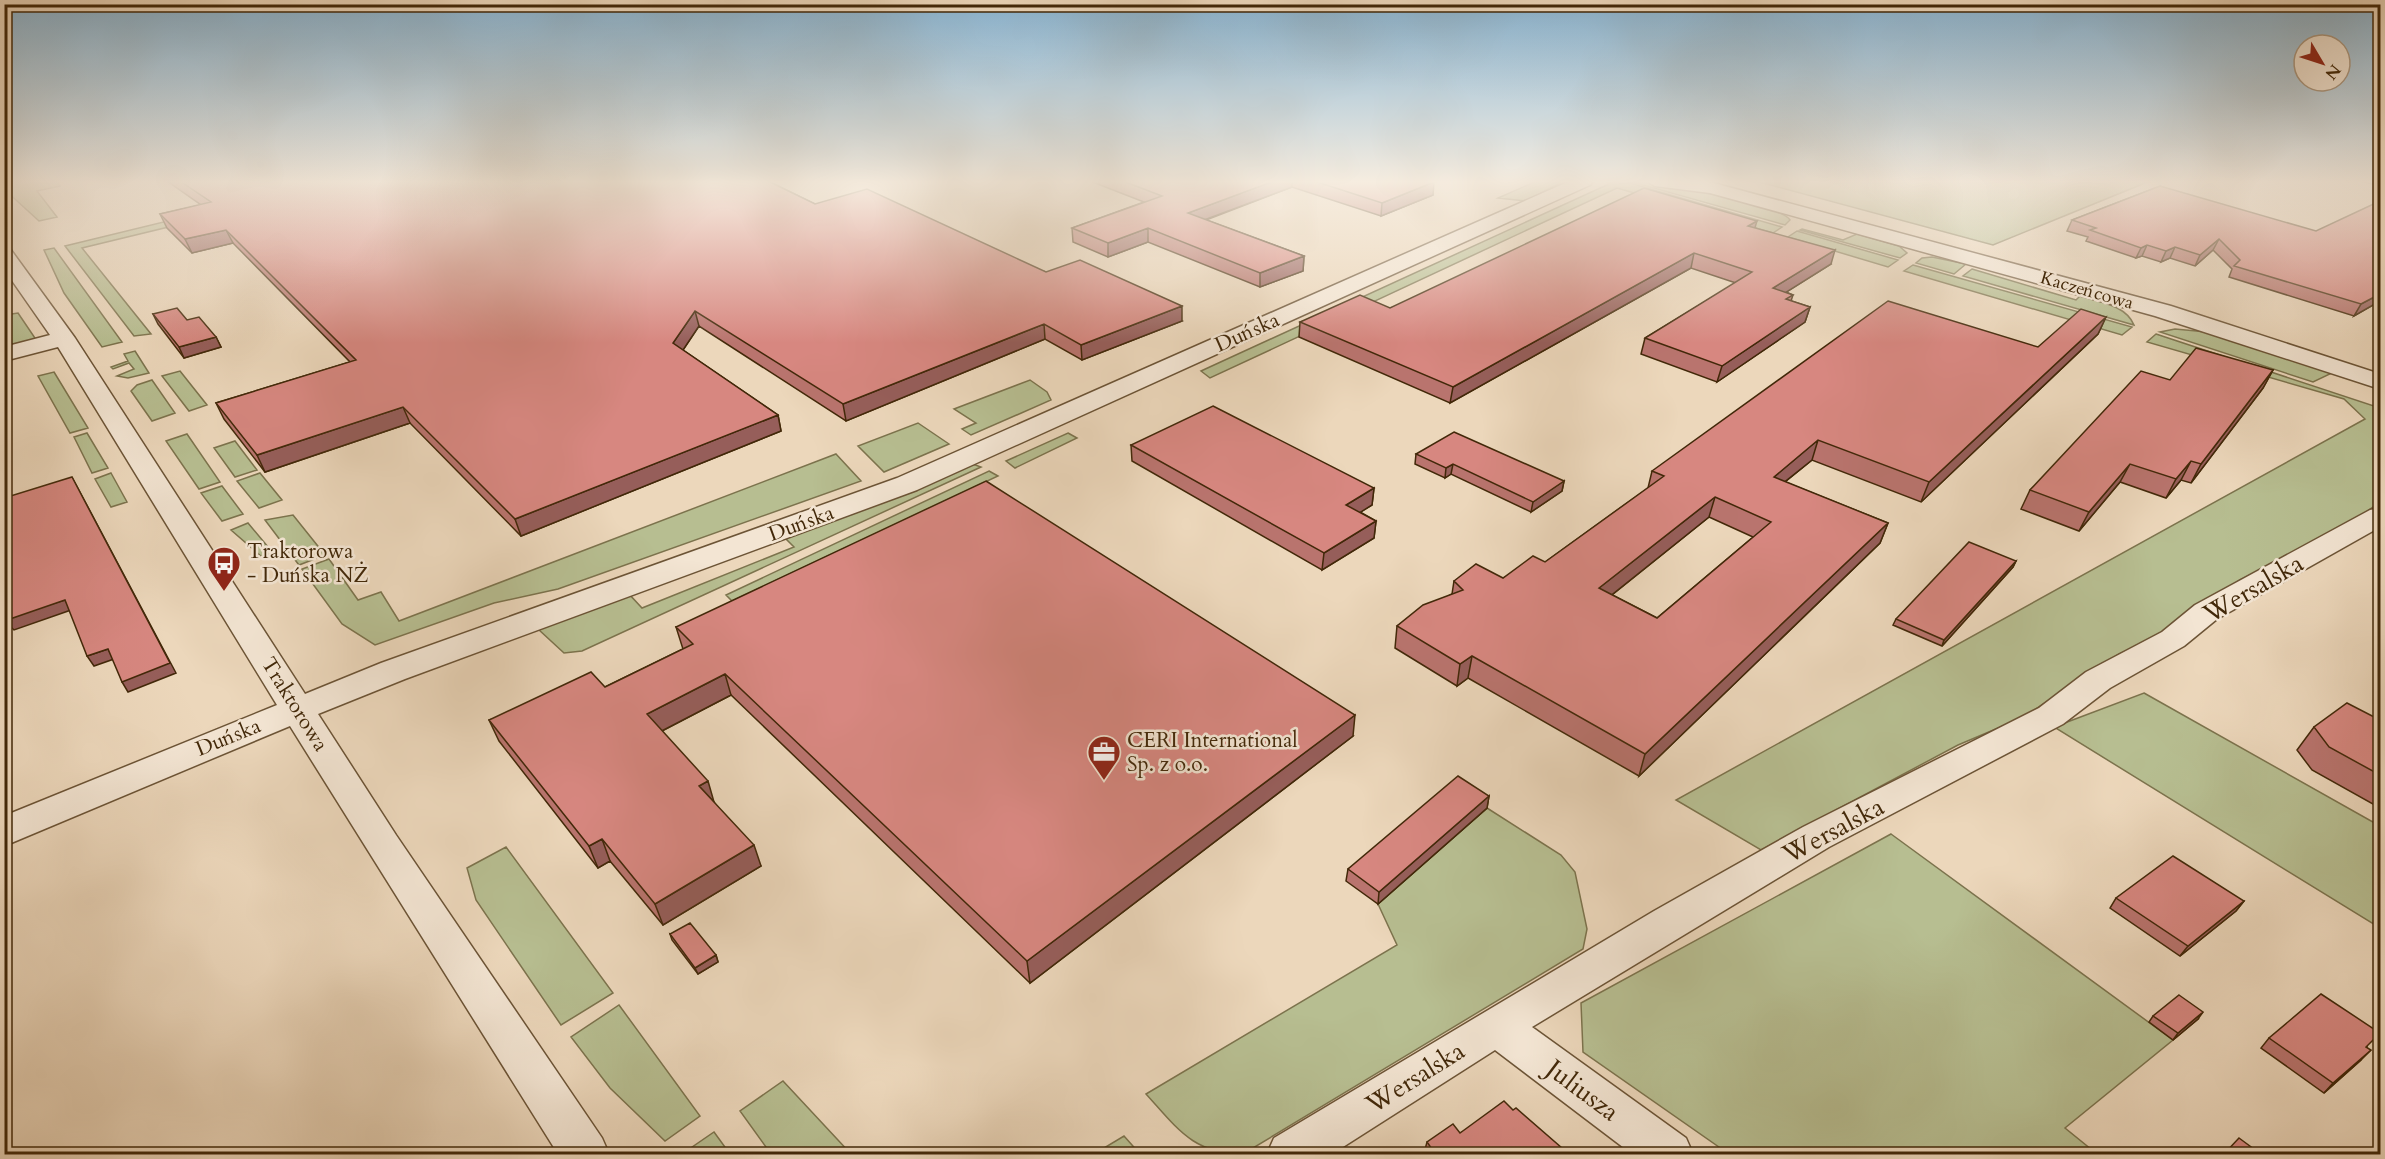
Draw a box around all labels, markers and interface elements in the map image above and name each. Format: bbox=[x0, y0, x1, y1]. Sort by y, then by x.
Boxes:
north arrow bbox=[2292, 33, 2352, 93]
text: N bbox=[2320, 59, 2346, 84]
street label: Kaczeńcowa bbox=[2037, 265, 2137, 316]
street label: Duńska bbox=[1210, 305, 1284, 360]
street label: Duńska bbox=[764, 498, 838, 549]
place label: Traktorowa - Duńska NŻ bbox=[247, 537, 368, 590]
bus stop icon: Traktorowa - Duńska NŻ bbox=[206, 545, 242, 592]
street label: Wersalska bbox=[2196, 546, 2310, 632]
street label: Traktorowa bbox=[254, 652, 335, 757]
street label: Duńska bbox=[191, 711, 265, 764]
place label: CERI International Sp. z o.o. bbox=[1127, 726, 1298, 779]
office icon: CERI International Sp. z o.o. bbox=[1086, 734, 1122, 781]
street label: Wersalska bbox=[1775, 789, 1890, 872]
street label: Wersalska bbox=[1358, 1033, 1471, 1122]
street label: Juliusza bbox=[1536, 1049, 1626, 1129]

